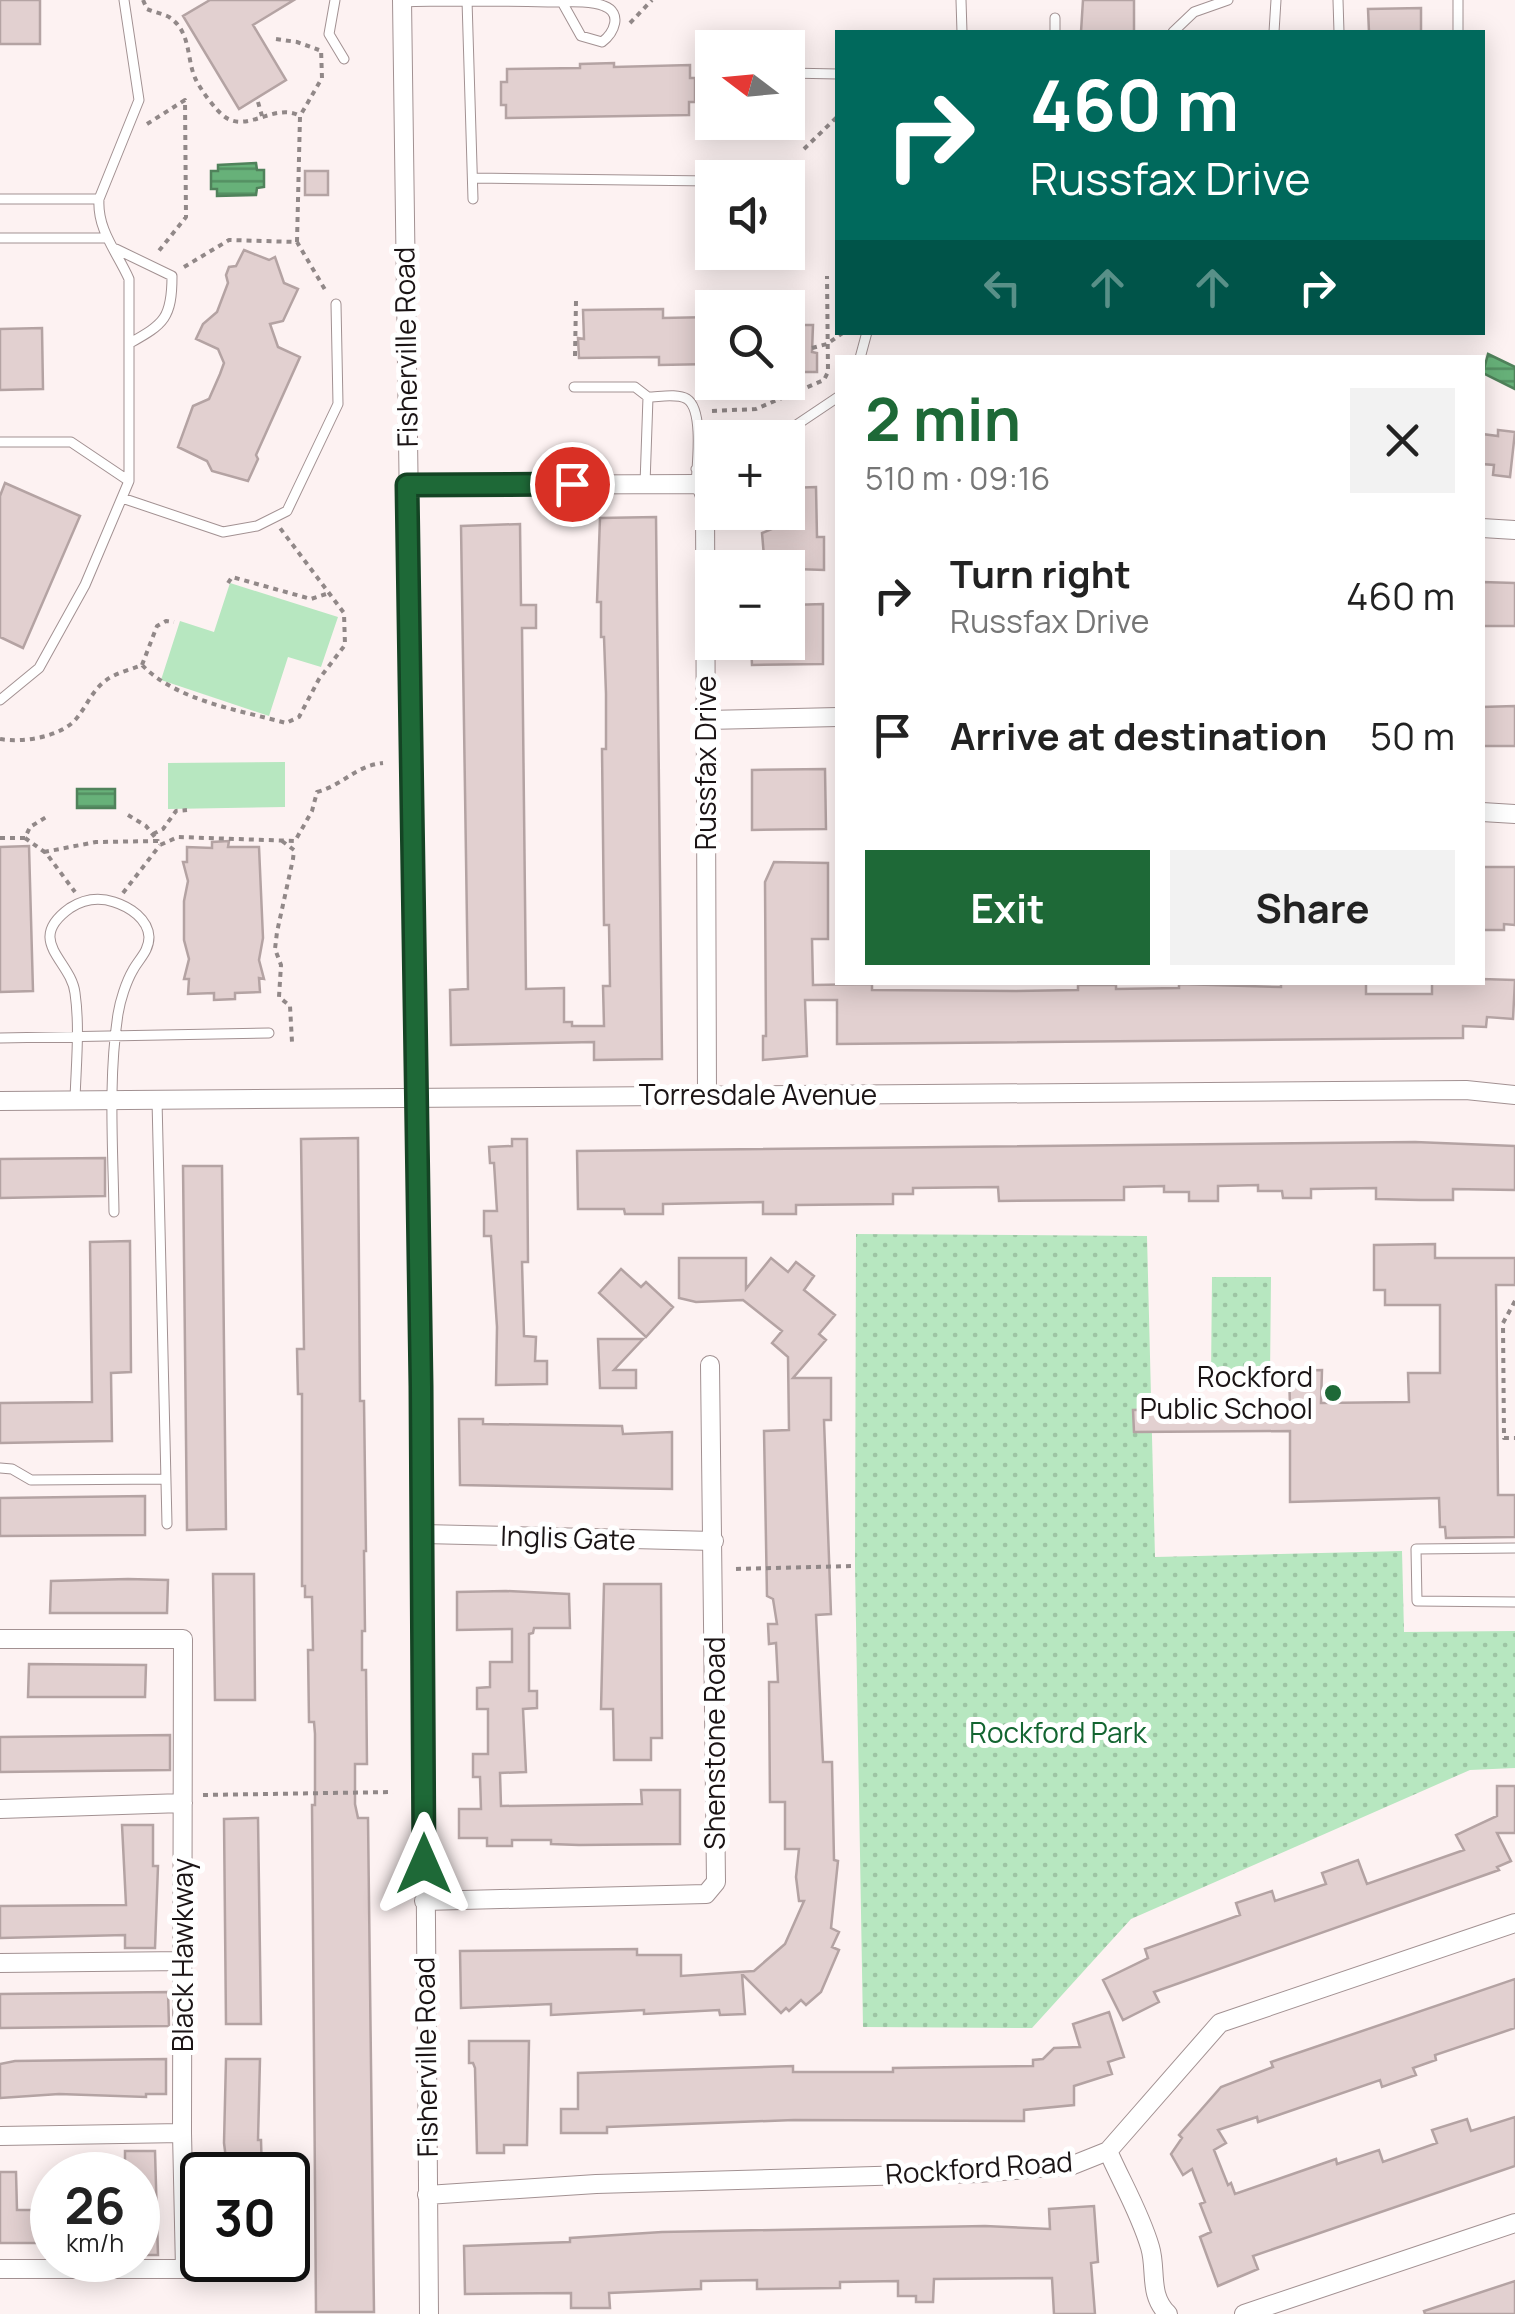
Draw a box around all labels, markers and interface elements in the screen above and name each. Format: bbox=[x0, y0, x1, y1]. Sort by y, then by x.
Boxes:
north arrow bbox=[695, 30, 805, 140]
map controls bbox=[695, 30, 805, 660]
text: 460 m bbox=[1030, 56, 1239, 152]
icon: right bbox=[865, 70, 995, 200]
text: Russfax Drive bbox=[1030, 147, 1311, 209]
button: sound bbox=[695, 160, 805, 270]
street label: Fisherville Road bbox=[384, 246, 426, 448]
icon: left bbox=[975, 260, 1030, 315]
icon: ahead bbox=[1080, 260, 1135, 315]
icon: ahead bbox=[1185, 260, 1240, 315]
icon: right bbox=[1290, 260, 1345, 315]
button: search bbox=[695, 290, 805, 400]
text: 2 min bbox=[865, 377, 1021, 459]
button: close bbox=[1350, 388, 1455, 493]
button: + bbox=[695, 420, 805, 530]
pin bbox=[530, 442, 615, 527]
text: 510 m · 09:16 bbox=[865, 456, 1050, 500]
icon: arrive bbox=[545, 457, 600, 512]
text: Turn right bbox=[950, 547, 1131, 599]
button: − bbox=[695, 550, 805, 660]
icon: right bbox=[865, 568, 920, 623]
text: 460 m bbox=[1346, 569, 1455, 621]
text: Russfax Drive bbox=[950, 599, 1150, 643]
street label: Russfax Drive bbox=[686, 676, 724, 850]
icon: arrive bbox=[865, 708, 920, 763]
text: Arrive at destination bbox=[950, 709, 1327, 761]
text: 50 m bbox=[1370, 709, 1455, 761]
button: Exit bbox=[865, 850, 1150, 965]
button: Share bbox=[1170, 850, 1455, 965]
street label: Torresdale Avenue bbox=[639, 1075, 877, 1113]
place label: Rockford Public School bbox=[1140, 1357, 1313, 1427]
marker: Rockford Public School bbox=[1322, 1382, 1344, 1404]
street label: Inglis Gate bbox=[500, 1516, 636, 1558]
street label: Shenstone Road bbox=[695, 1636, 733, 1850]
park label: Rockford Park bbox=[969, 1713, 1148, 1751]
position arrow bbox=[372, 1812, 476, 1916]
street label: Black Hawkway bbox=[163, 1858, 201, 2052]
street label: Fisherville Road bbox=[404, 1956, 446, 2158]
street label: Rockford Road bbox=[884, 2141, 1074, 2193]
speed limit sign: 30 bbox=[180, 2152, 310, 2282]
text: 26 bbox=[65, 2171, 125, 2239]
text: km/h bbox=[66, 2225, 124, 2260]

